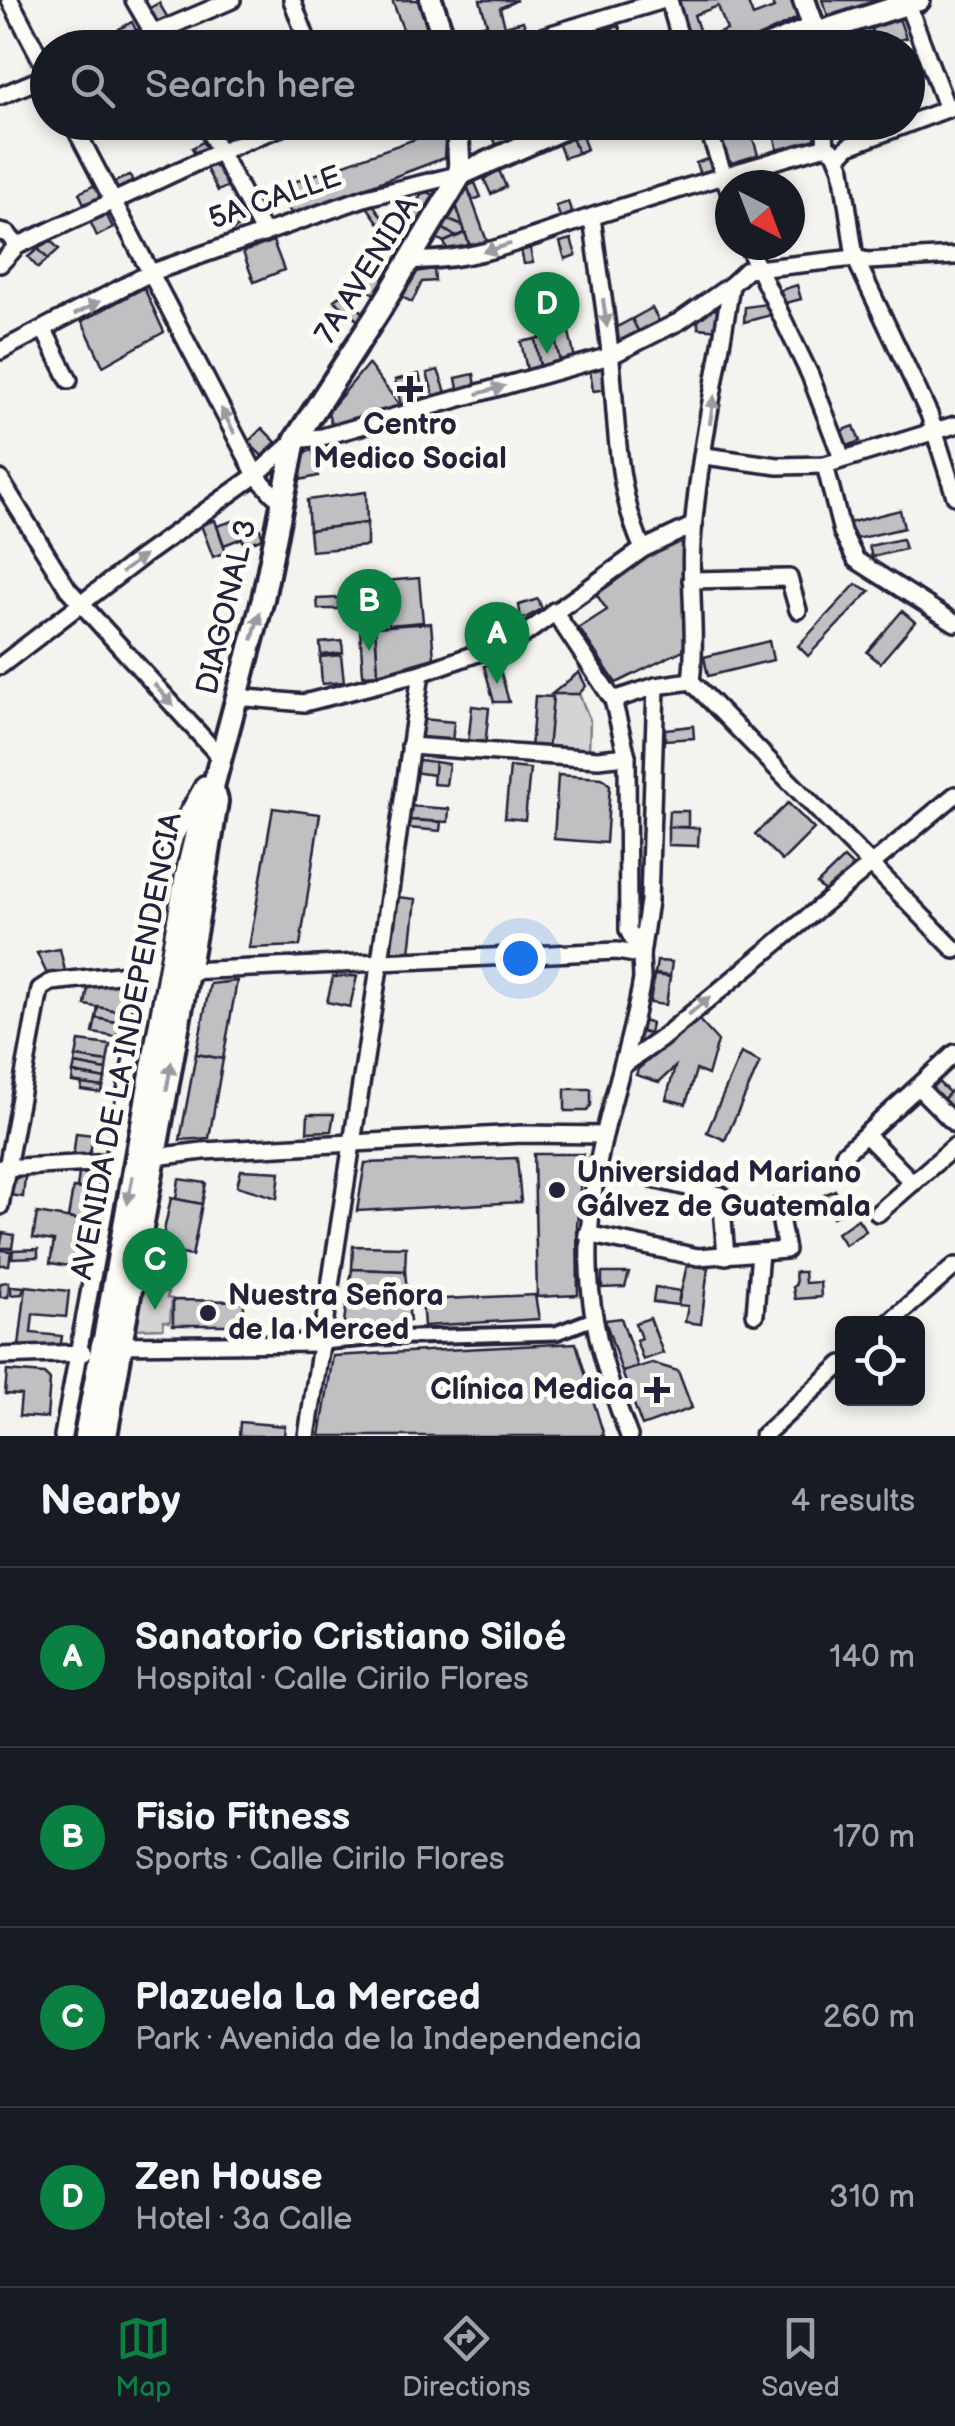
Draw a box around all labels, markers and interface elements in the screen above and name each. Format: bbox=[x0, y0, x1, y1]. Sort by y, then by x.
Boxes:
search box bbox=[30, 30, 925, 140]
icon: search bbox=[65, 58, 120, 113]
text: Search here bbox=[145, 63, 356, 108]
street label: 5A CALLE bbox=[204, 159, 346, 237]
north arrow bbox=[715, 170, 805, 260]
street label: 7A AVENIDA bbox=[308, 189, 427, 350]
one-way arrow bbox=[482, 241, 512, 256]
pin: D bbox=[514, 272, 580, 354]
one-way arrow bbox=[597, 298, 613, 330]
one-way arrow bbox=[73, 300, 102, 317]
marker: Centro Medico Social bbox=[397, 376, 423, 402]
one-way arrow bbox=[476, 382, 507, 397]
one-way arrow bbox=[704, 394, 720, 426]
one-way arrow bbox=[220, 407, 237, 436]
place label: Centro Medico Social bbox=[313, 407, 507, 477]
street label: DIAGONAL 3 bbox=[189, 516, 265, 698]
one-way arrow bbox=[120, 554, 146, 574]
pin: B bbox=[336, 568, 402, 651]
pin: A bbox=[464, 602, 530, 684]
one-way arrow bbox=[249, 610, 264, 641]
one-way arrow bbox=[152, 683, 175, 707]
street label: AVENIDA DE LA INDEPENDENCIA bbox=[64, 810, 190, 1282]
your location bbox=[495, 933, 546, 984]
one-way arrow bbox=[686, 996, 711, 1018]
one-way arrow bbox=[162, 1060, 177, 1092]
place label: Universidad Mariano Gálvez de Guatemala bbox=[577, 1155, 871, 1225]
one-way arrow bbox=[122, 1175, 137, 1206]
marker: Universidad Mariano Gálvez de Guatemala bbox=[546, 1179, 568, 1201]
pin: C bbox=[122, 1228, 188, 1310]
place label: Nuestra Señora de la Merced bbox=[228, 1278, 444, 1348]
marker: Nuestra Señora de la Merced bbox=[197, 1302, 219, 1324]
map controls bbox=[835, 1316, 925, 1406]
button: locate bbox=[835, 1316, 925, 1406]
place label: Clínica Medica bbox=[430, 1372, 634, 1408]
marker: Clínica Medica bbox=[644, 1377, 670, 1403]
text: Nearby bbox=[40, 1476, 180, 1527]
text: 4 results bbox=[791, 1482, 915, 1521]
text: Sanatorio Cristiano Siloé bbox=[135, 1615, 566, 1660]
text: A bbox=[63, 1638, 82, 1677]
text: 140 m bbox=[829, 1638, 915, 1677]
text: Hospital · Calle Cirilo Flores bbox=[135, 1660, 529, 1699]
text: Fisio Fitness bbox=[135, 1795, 350, 1840]
text: B bbox=[61, 1818, 84, 1857]
text: 170 m bbox=[833, 1818, 915, 1857]
text: Sports · Calle Cirilo Flores bbox=[135, 1840, 505, 1879]
text: Plazuela La Merced bbox=[135, 1975, 481, 2020]
text: C bbox=[61, 1998, 84, 2037]
text: 260 m bbox=[823, 1998, 915, 2037]
text: Park · Avenida de la Independencia bbox=[135, 2020, 642, 2059]
text: Zen House bbox=[135, 2155, 323, 2200]
text: D bbox=[61, 2178, 84, 2217]
text: 310 m bbox=[829, 2178, 915, 2217]
text: Hotel · 3a Calle bbox=[135, 2200, 352, 2239]
tab: Map bbox=[115, 2311, 172, 2404]
tab: Directions bbox=[402, 2311, 531, 2404]
tab: Saved bbox=[761, 2311, 840, 2404]

